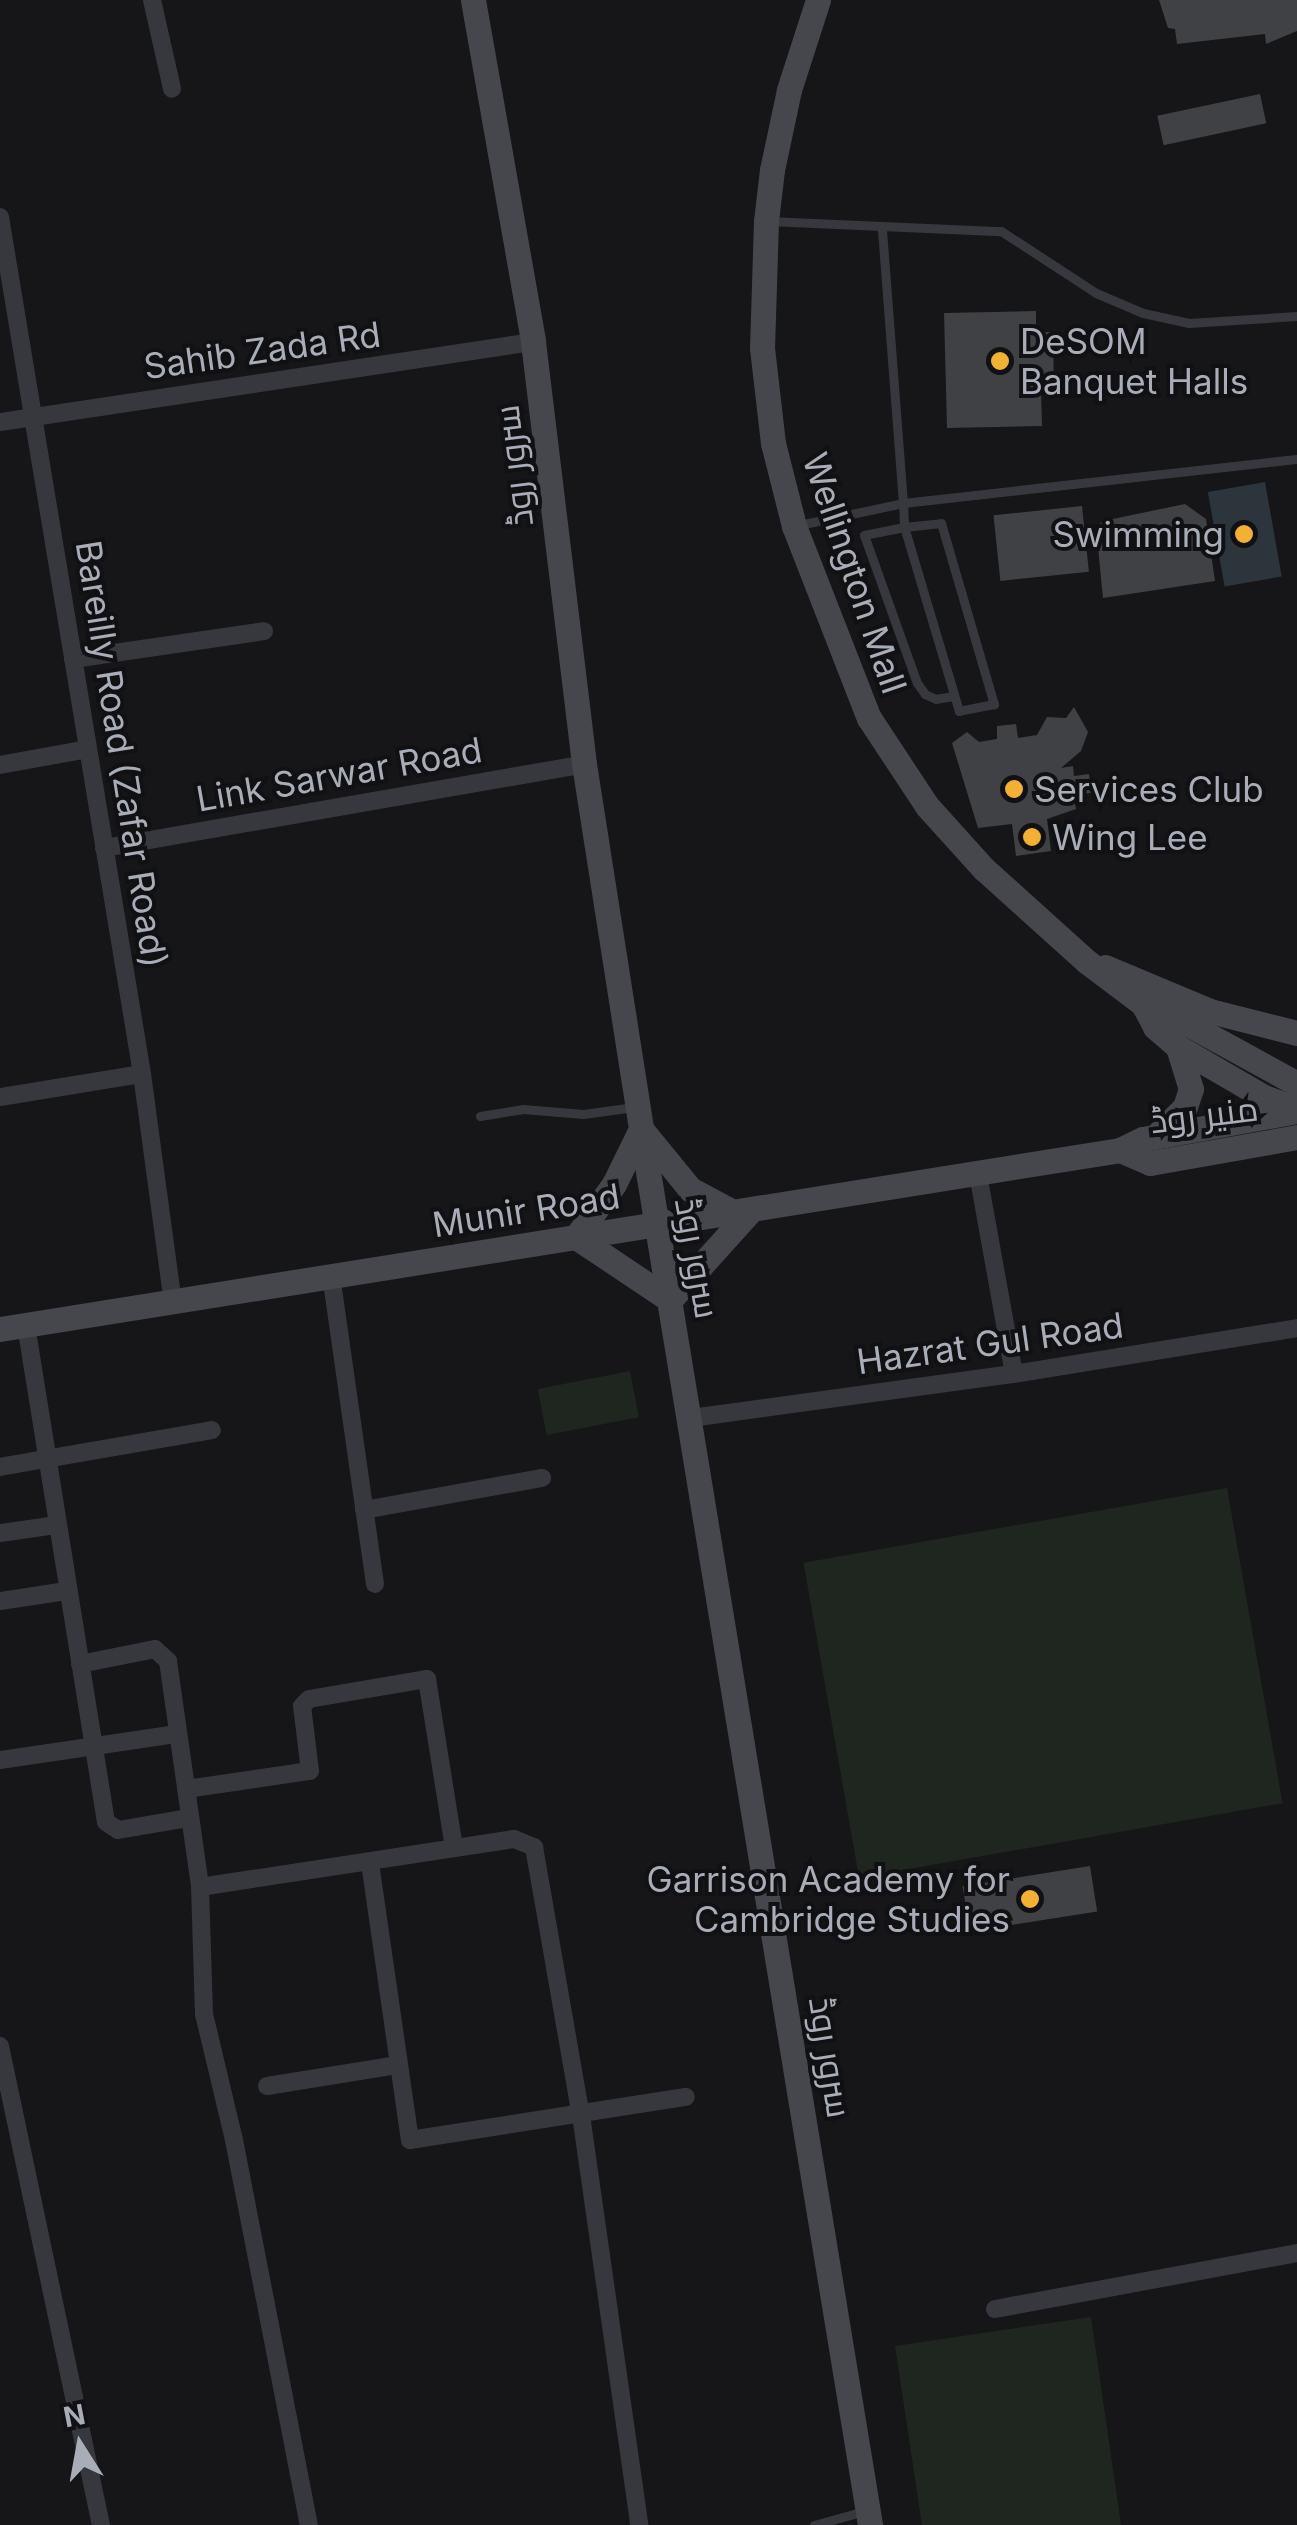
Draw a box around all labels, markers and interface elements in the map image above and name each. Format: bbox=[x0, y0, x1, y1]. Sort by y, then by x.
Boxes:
street label: Sahib Zada Rd bbox=[141, 313, 383, 387]
place label: DeSOM Banquet Halls bbox=[1020, 320, 1248, 402]
marker: DeSOM Banquet Halls bbox=[989, 350, 1011, 372]
street label: سرور روڈ bbox=[485, 403, 541, 529]
street label: Wellington Mall bbox=[794, 447, 916, 699]
place label: Swimming bbox=[1052, 513, 1224, 555]
marker: Swimming bbox=[1233, 523, 1255, 545]
street label: Bareilly Road (Zafar Road) bbox=[67, 538, 177, 970]
street label: Link Sarwar Road bbox=[193, 728, 485, 820]
place label: Services Club bbox=[1034, 768, 1264, 810]
marker: Services Club bbox=[1003, 778, 1025, 800]
place label: Wing Lee bbox=[1052, 816, 1208, 858]
marker: Wing Lee bbox=[1021, 826, 1043, 848]
street label: منیر روڈ bbox=[1148, 1087, 1260, 1141]
street label: Munir Road bbox=[429, 1174, 623, 1246]
street label: سرور روڈ bbox=[667, 1194, 729, 1322]
street label: Hazrat Gul Road bbox=[854, 1304, 1126, 1382]
place label: Garrison Academy for Cambridge Studies bbox=[647, 1858, 1010, 1940]
marker: Garrison Academy for Cambridge Studies bbox=[1019, 1888, 1041, 1910]
street label: سرور روڈ bbox=[801, 1993, 861, 2121]
north arrow bbox=[30, 2395, 130, 2495]
text: N bbox=[61, 2397, 88, 2434]

